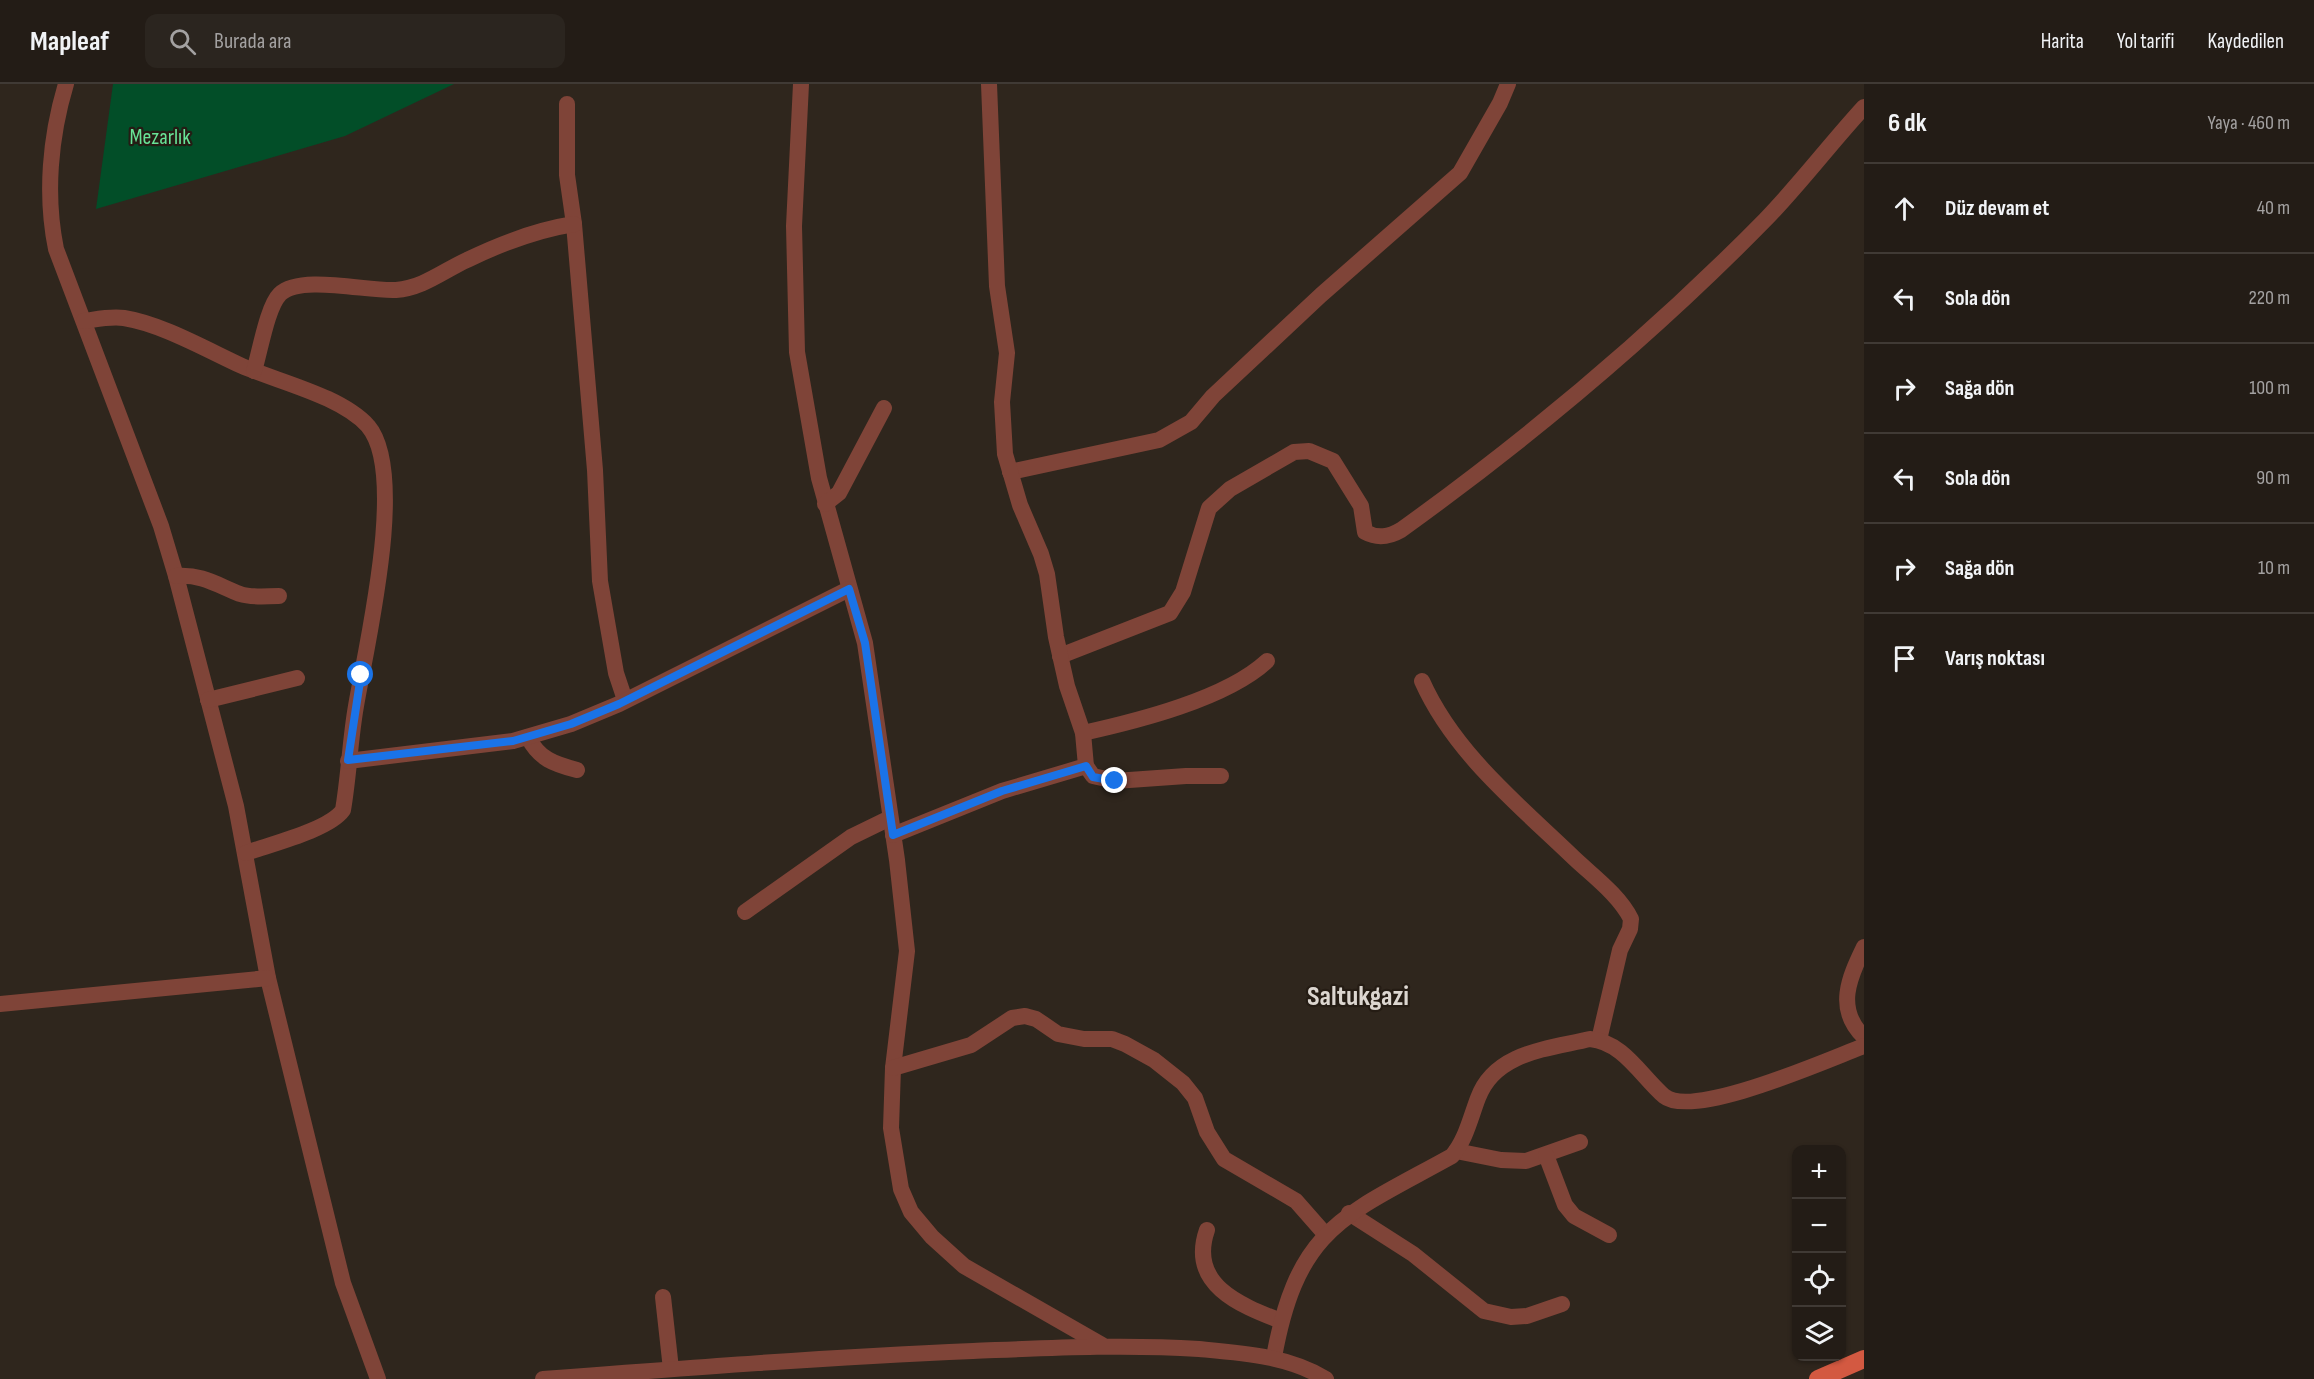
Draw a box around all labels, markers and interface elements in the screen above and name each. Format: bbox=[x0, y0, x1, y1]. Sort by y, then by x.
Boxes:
search box bbox=[145, 14, 565, 68]
text: Mapleaf bbox=[30, 25, 109, 58]
icon: search bbox=[166, 25, 199, 58]
text: Burada ara bbox=[214, 28, 292, 55]
text: Harita bbox=[2041, 29, 2084, 54]
text: Yol tarifi bbox=[2117, 29, 2175, 54]
text: Kaydedilen bbox=[2208, 29, 2284, 54]
text: 6 dk bbox=[1888, 108, 1927, 139]
text: Yaya · 460 m bbox=[2207, 111, 2290, 135]
park label: Mezarlık bbox=[129, 124, 191, 151]
icon: ahead bbox=[1888, 192, 1921, 225]
text: Düz devam et bbox=[1945, 195, 2049, 222]
text: 40 m bbox=[2257, 196, 2290, 220]
icon: left bbox=[1888, 282, 1921, 315]
text: Sola dön bbox=[1945, 285, 2010, 312]
text: 220 m bbox=[2249, 286, 2290, 310]
icon: right bbox=[1888, 372, 1921, 405]
text: Sağa dön bbox=[1945, 375, 2014, 402]
text: 100 m bbox=[2249, 376, 2290, 400]
icon: left bbox=[1888, 462, 1921, 495]
text: Sola dön bbox=[1945, 465, 2010, 492]
text: 90 m bbox=[2256, 466, 2290, 490]
icon: right bbox=[1888, 552, 1921, 585]
text: Sağa dön bbox=[1945, 555, 2014, 582]
text: 10 m bbox=[2258, 556, 2290, 580]
icon: arrive bbox=[1888, 642, 1921, 675]
text: Varış noktası bbox=[1945, 645, 2045, 672]
route start bbox=[347, 661, 373, 687]
route end bbox=[1101, 767, 1127, 793]
district label: Saltukgazi bbox=[1307, 980, 1409, 1013]
map controls bbox=[1792, 1145, 1846, 1361]
button: + bbox=[1792, 1145, 1846, 1199]
button: − bbox=[1792, 1199, 1846, 1253]
button: locate bbox=[1792, 1253, 1846, 1307]
button: layers bbox=[1792, 1307, 1846, 1361]

